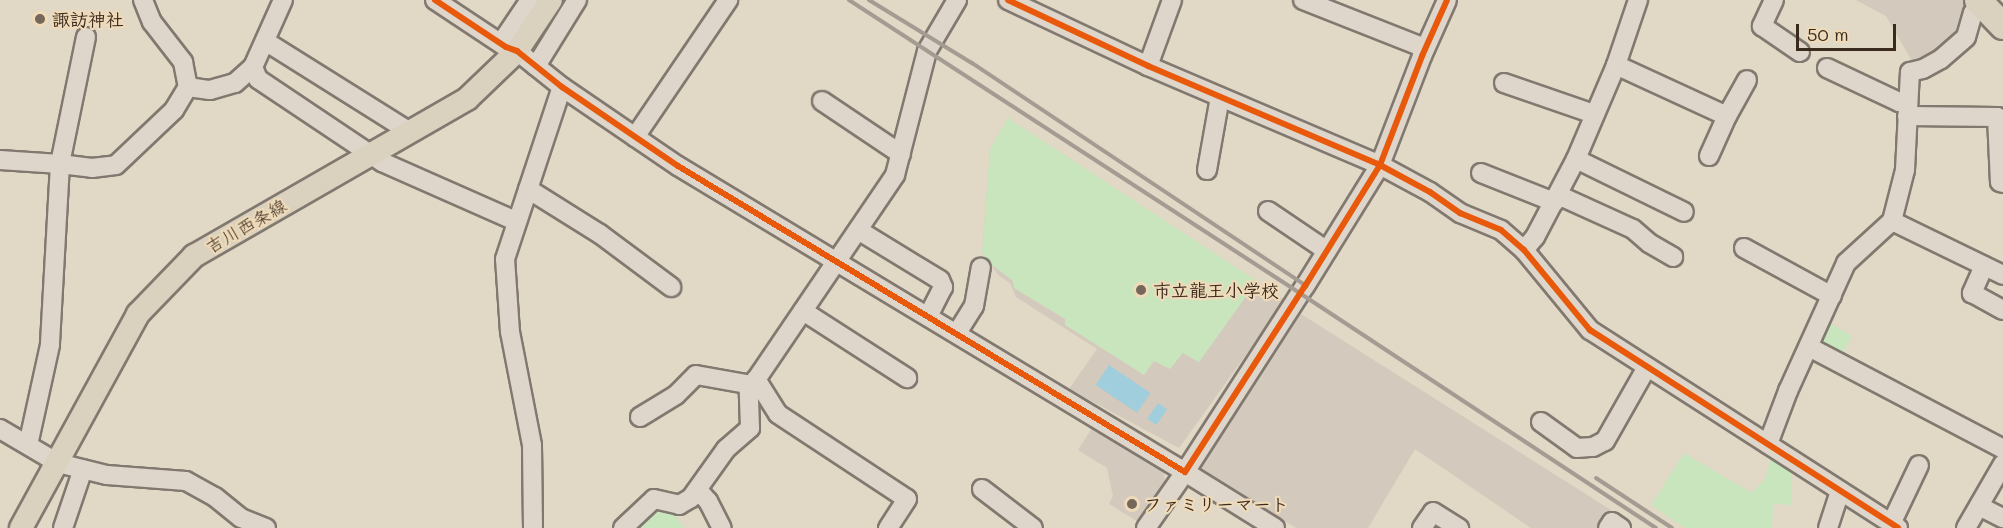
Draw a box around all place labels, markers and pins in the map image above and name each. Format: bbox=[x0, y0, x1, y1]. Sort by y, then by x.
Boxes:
place label: 諏訪神社 bbox=[52, 8, 124, 30]
marker: 諏訪神社 bbox=[33, 12, 47, 26]
place label: 市立龍王小学校 bbox=[1153, 279, 1279, 301]
marker: 市立龍王小学校 bbox=[1134, 283, 1148, 297]
place label: ファミリーマート bbox=[1144, 493, 1288, 515]
marker: ファミリーマート bbox=[1125, 497, 1139, 511]

